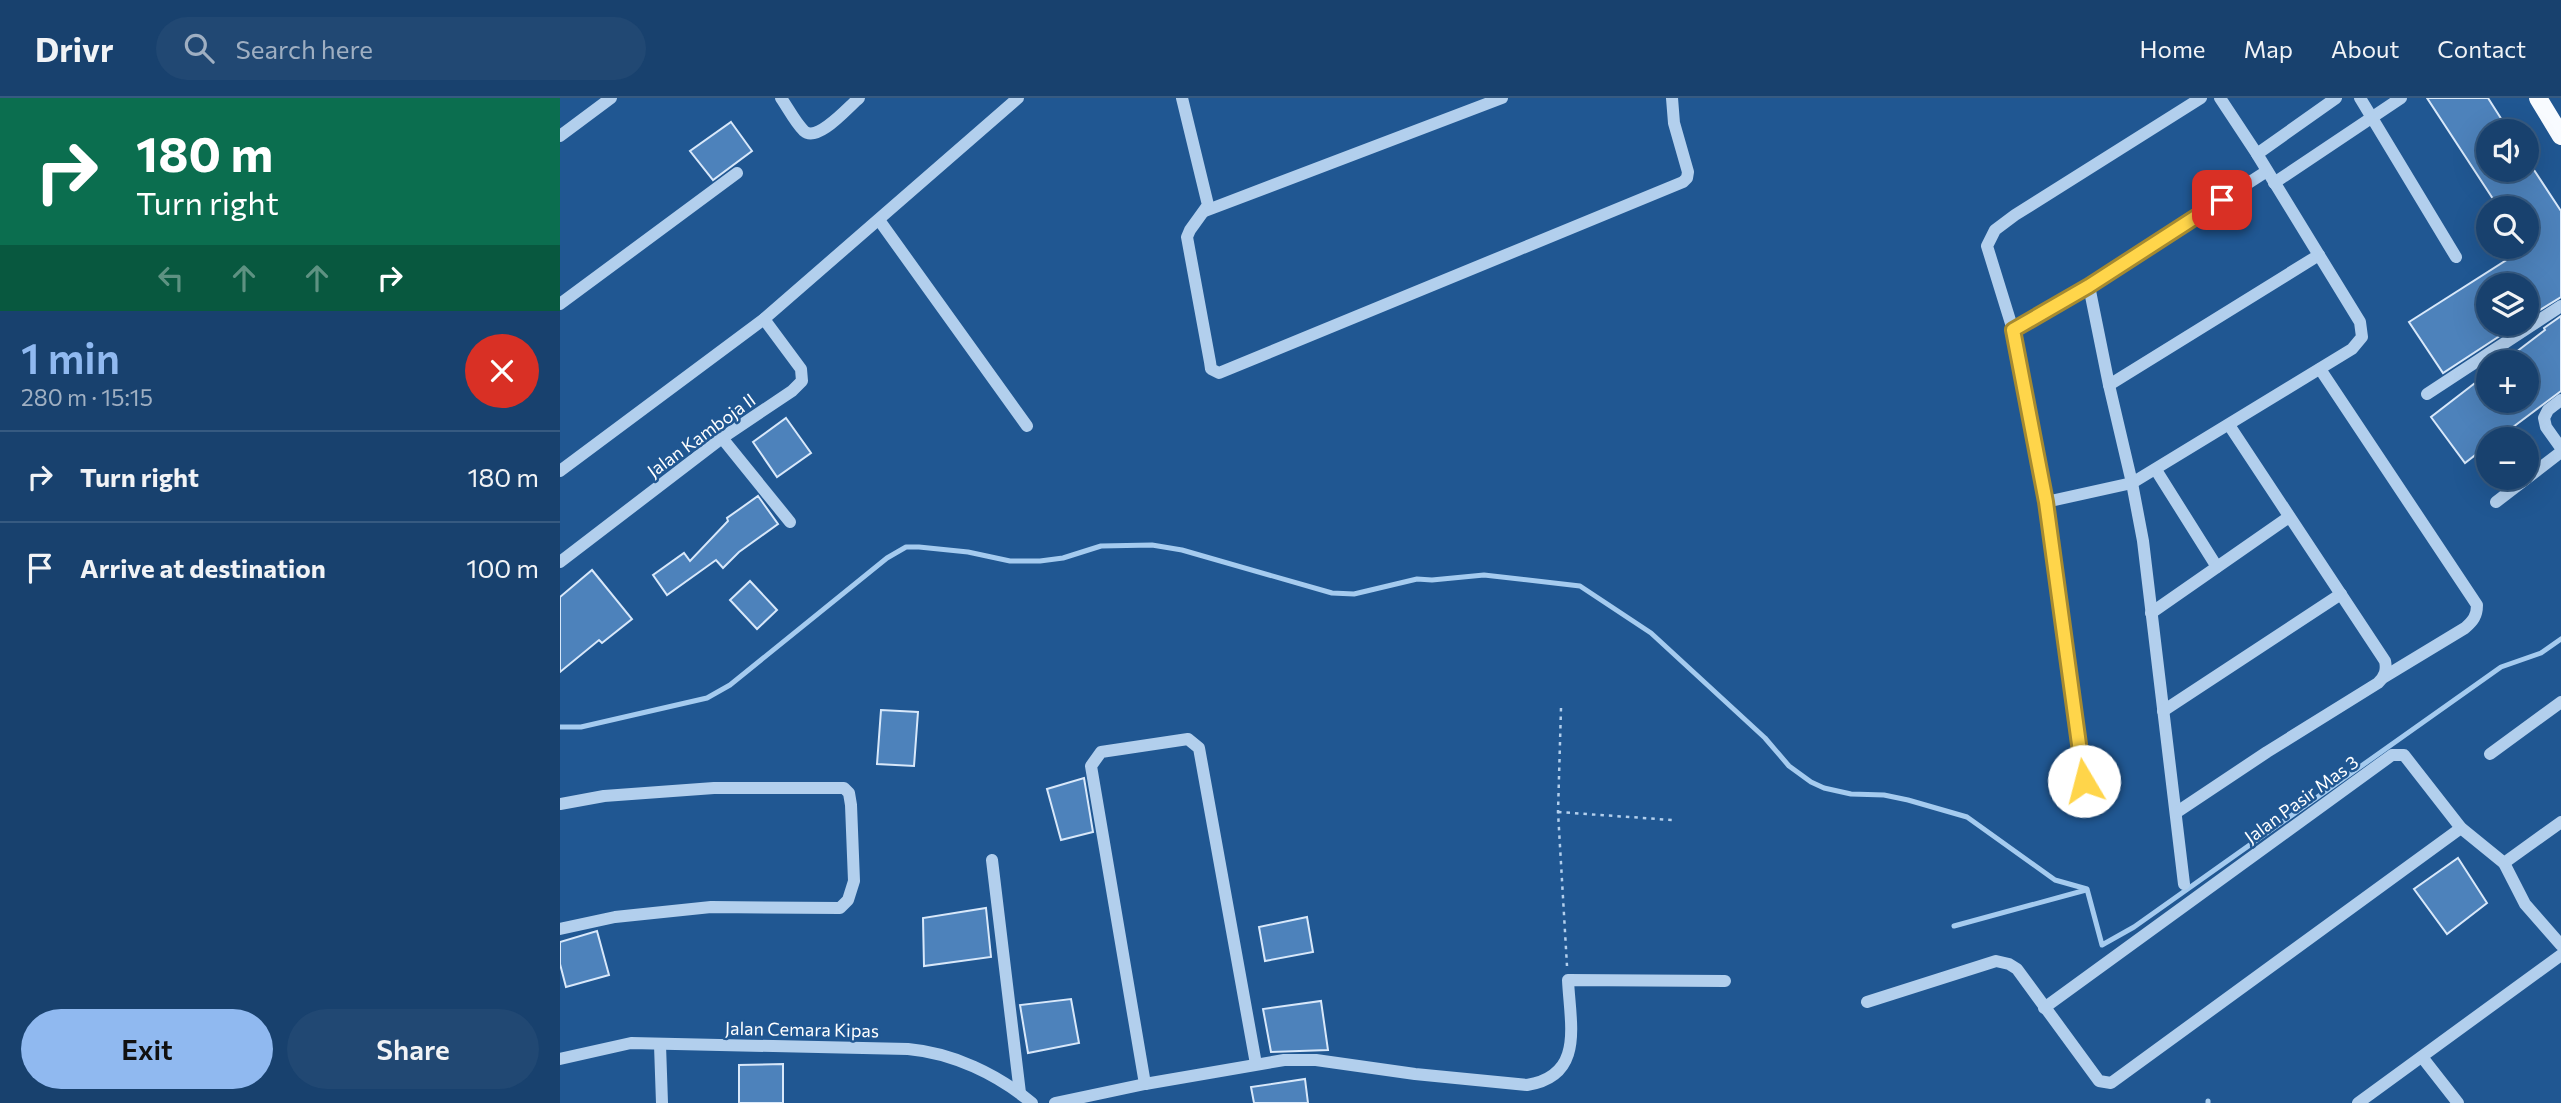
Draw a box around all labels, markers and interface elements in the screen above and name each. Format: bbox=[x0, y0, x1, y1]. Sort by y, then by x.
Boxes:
search box bbox=[156, 17, 646, 80]
text: Drivr bbox=[35, 28, 114, 69]
icon: search bbox=[180, 29, 218, 67]
text: Search here bbox=[236, 33, 373, 64]
text: Home bbox=[2140, 34, 2206, 63]
text: Map bbox=[2244, 34, 2293, 63]
text: About bbox=[2331, 34, 2399, 63]
text: Contact bbox=[2437, 34, 2526, 63]
map controls bbox=[2476, 119, 2539, 490]
button: sound bbox=[2476, 119, 2539, 182]
text: 180 m bbox=[136, 122, 273, 182]
icon: right bbox=[21, 126, 112, 217]
pin bbox=[2192, 170, 2252, 230]
icon: arrive bbox=[2203, 181, 2241, 219]
text: Turn right bbox=[136, 182, 279, 222]
button: search bbox=[2476, 196, 2539, 259]
icon: left bbox=[152, 259, 190, 297]
icon: ahead bbox=[225, 259, 263, 297]
icon: ahead bbox=[298, 259, 336, 297]
icon: right bbox=[371, 259, 409, 297]
button: layers bbox=[2476, 273, 2539, 336]
text: 1 min bbox=[21, 331, 120, 383]
button: close bbox=[465, 334, 539, 408]
button: + bbox=[2476, 350, 2539, 413]
text: 280 m · 15:15 bbox=[21, 383, 153, 411]
street label: Jalan Kamboja II bbox=[643, 388, 759, 482]
button: − bbox=[2476, 427, 2539, 490]
icon: right bbox=[21, 458, 59, 496]
text: Turn right bbox=[80, 461, 199, 492]
text: 180 m bbox=[467, 461, 539, 492]
icon: arrive bbox=[21, 549, 59, 587]
text: Arrive at destination bbox=[80, 552, 326, 583]
text: 100 m bbox=[466, 552, 539, 583]
position arrow bbox=[2047, 744, 2121, 818]
street label: Jalan Pasir Mas 3 bbox=[2240, 750, 2362, 848]
button: Exit bbox=[21, 1009, 273, 1089]
button: Share bbox=[287, 1009, 539, 1089]
street label: Jalan Cemara Kipas bbox=[725, 1017, 879, 1041]

